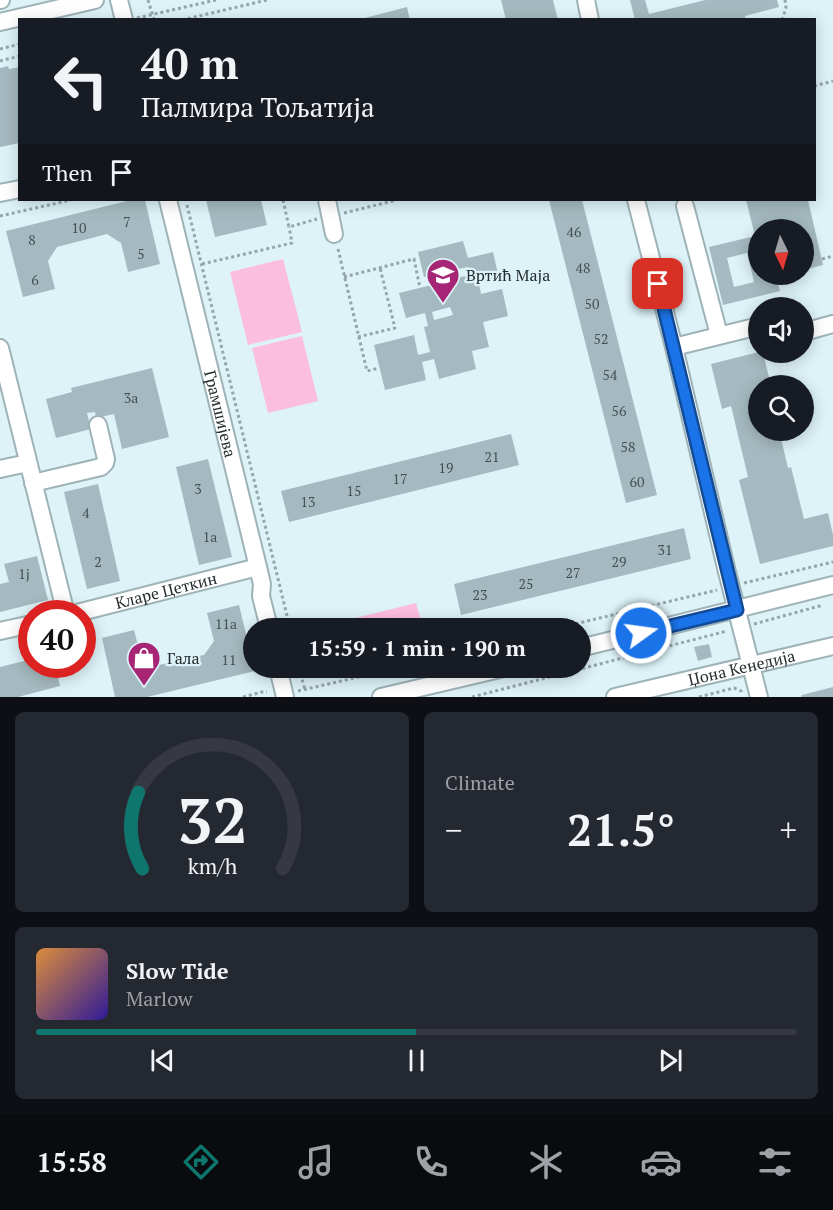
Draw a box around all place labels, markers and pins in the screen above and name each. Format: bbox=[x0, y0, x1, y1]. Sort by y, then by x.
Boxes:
school or university icon: Вртић Маја bbox=[425, 257, 461, 304]
pin bbox=[632, 258, 683, 309]
place label: Вртић Маја bbox=[466, 264, 550, 286]
shop icon: Гала bbox=[126, 640, 162, 687]
place label: Гала bbox=[167, 647, 200, 669]

